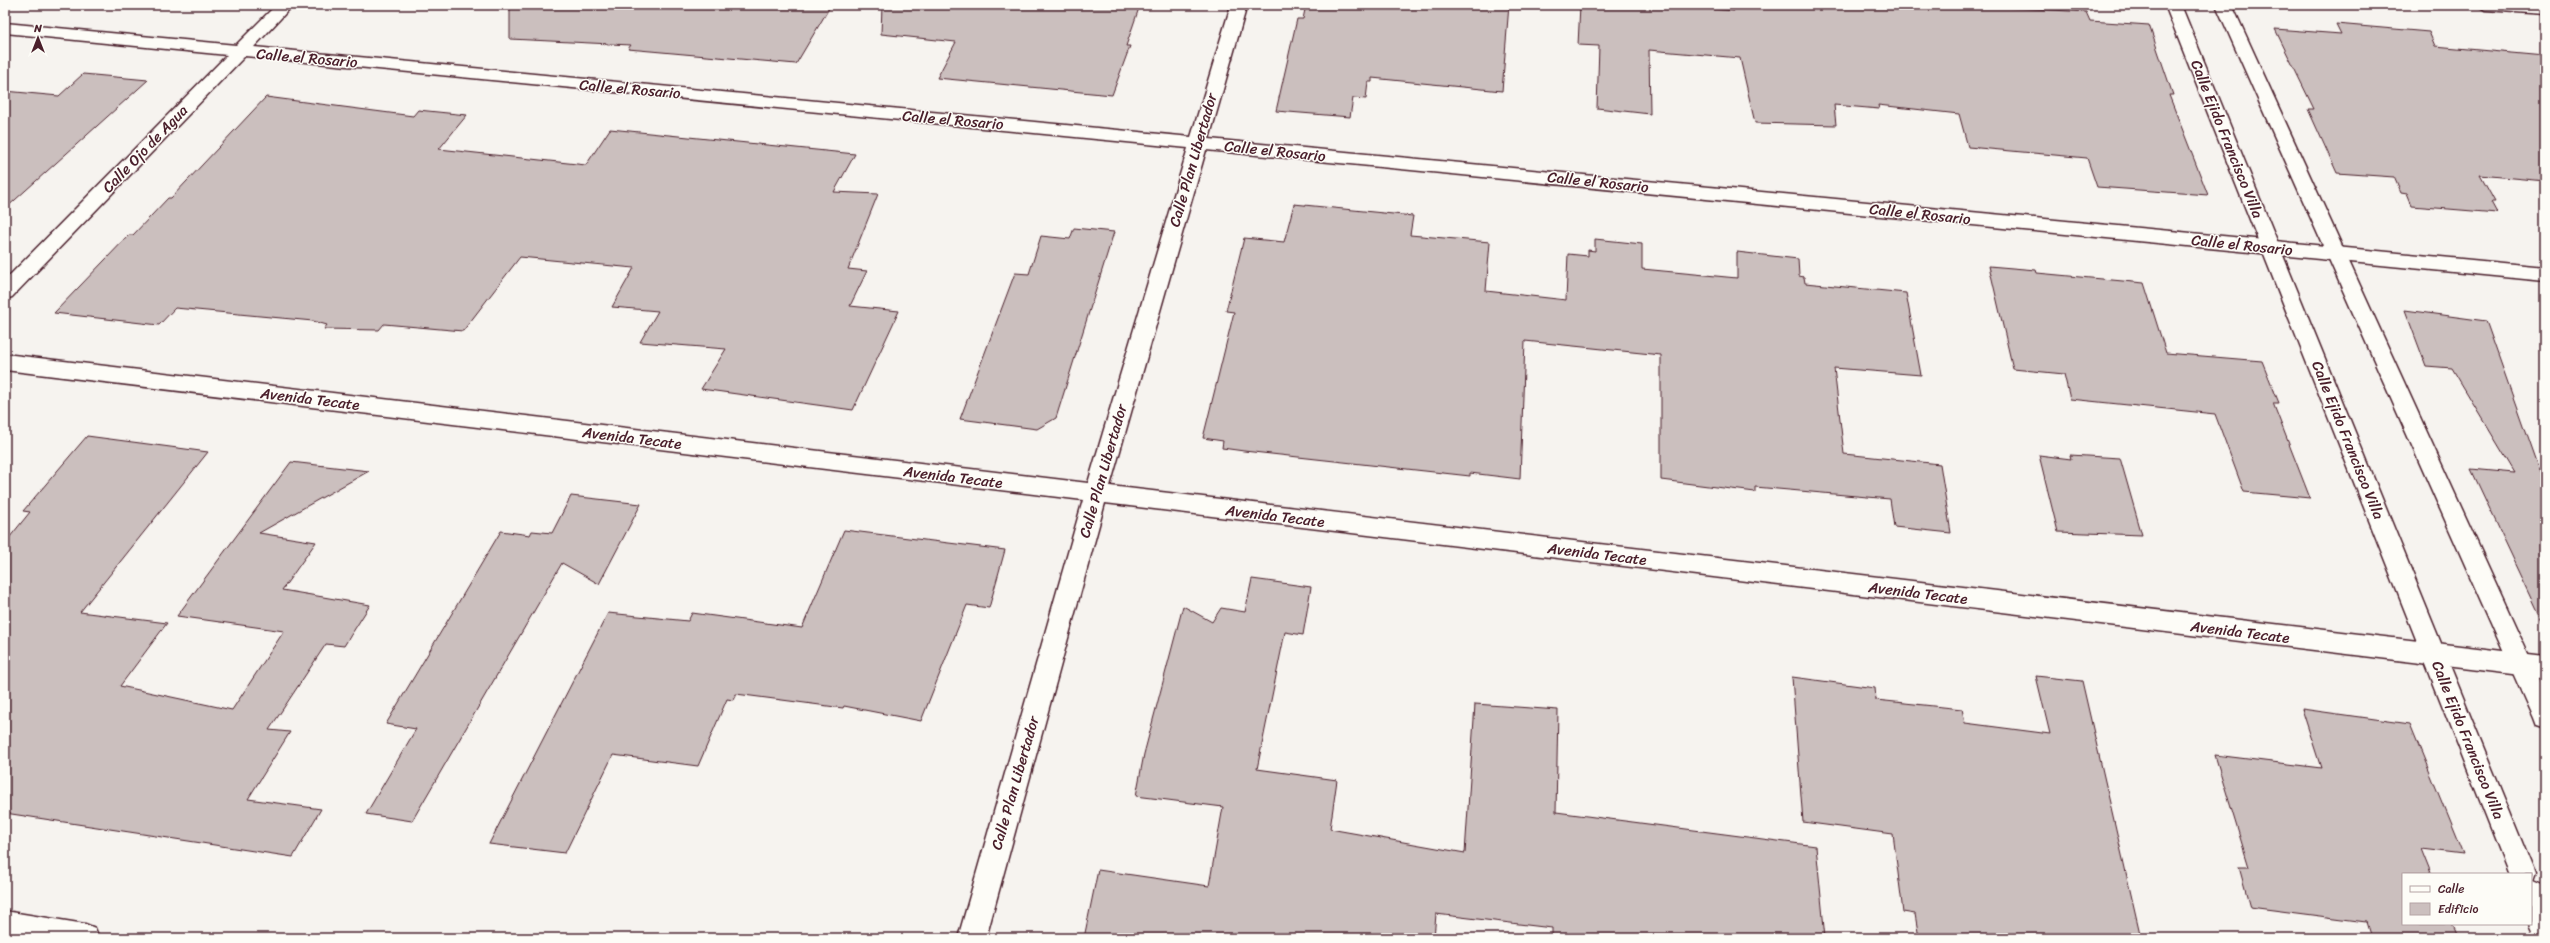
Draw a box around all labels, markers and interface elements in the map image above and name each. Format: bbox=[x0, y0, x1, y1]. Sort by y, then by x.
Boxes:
north arrow bbox=[18, 18, 58, 58]
text: N bbox=[33, 19, 42, 38]
street label: Calle el Rosario bbox=[255, 41, 359, 75]
street label: Calle Ejido Francisco Villa bbox=[2183, 56, 2271, 223]
street label: Calle el Rosario bbox=[578, 72, 682, 106]
street label: Calle Plan Libertador bbox=[1161, 89, 1225, 230]
street label: Calle Ojo de Agua bbox=[96, 98, 195, 199]
street label: Calle el Rosario bbox=[901, 103, 1005, 137]
street label: Calle el Rosario bbox=[1223, 133, 1327, 169]
street label: Calle el Rosario bbox=[1546, 164, 1650, 200]
street label: Calle el Rosario bbox=[1868, 196, 1972, 232]
street label: Calle el Rosario bbox=[2190, 227, 2294, 263]
street label: Calle Ejido Francisco Villa bbox=[2304, 357, 2392, 524]
street label: Avenida Tecate bbox=[258, 380, 361, 418]
street label: Calle Plan Libertador bbox=[1071, 400, 1135, 541]
street label: Avenida Tecate bbox=[580, 419, 683, 457]
street label: Avenida Tecate bbox=[901, 458, 1004, 496]
street label: Avenida Tecate bbox=[1223, 497, 1326, 535]
street label: Avenida Tecate bbox=[1545, 535, 1648, 573]
street label: Avenida Tecate bbox=[1866, 574, 1969, 612]
street label: Avenida Tecate bbox=[2188, 613, 2291, 651]
street label: Calle Ejido Francisco Villa bbox=[2424, 657, 2512, 824]
street label: Calle Plan Libertador bbox=[983, 712, 1047, 853]
legend bbox=[2402, 873, 2532, 925]
text: Calle bbox=[2438, 878, 2465, 900]
text: Edificio bbox=[2438, 898, 2478, 920]

